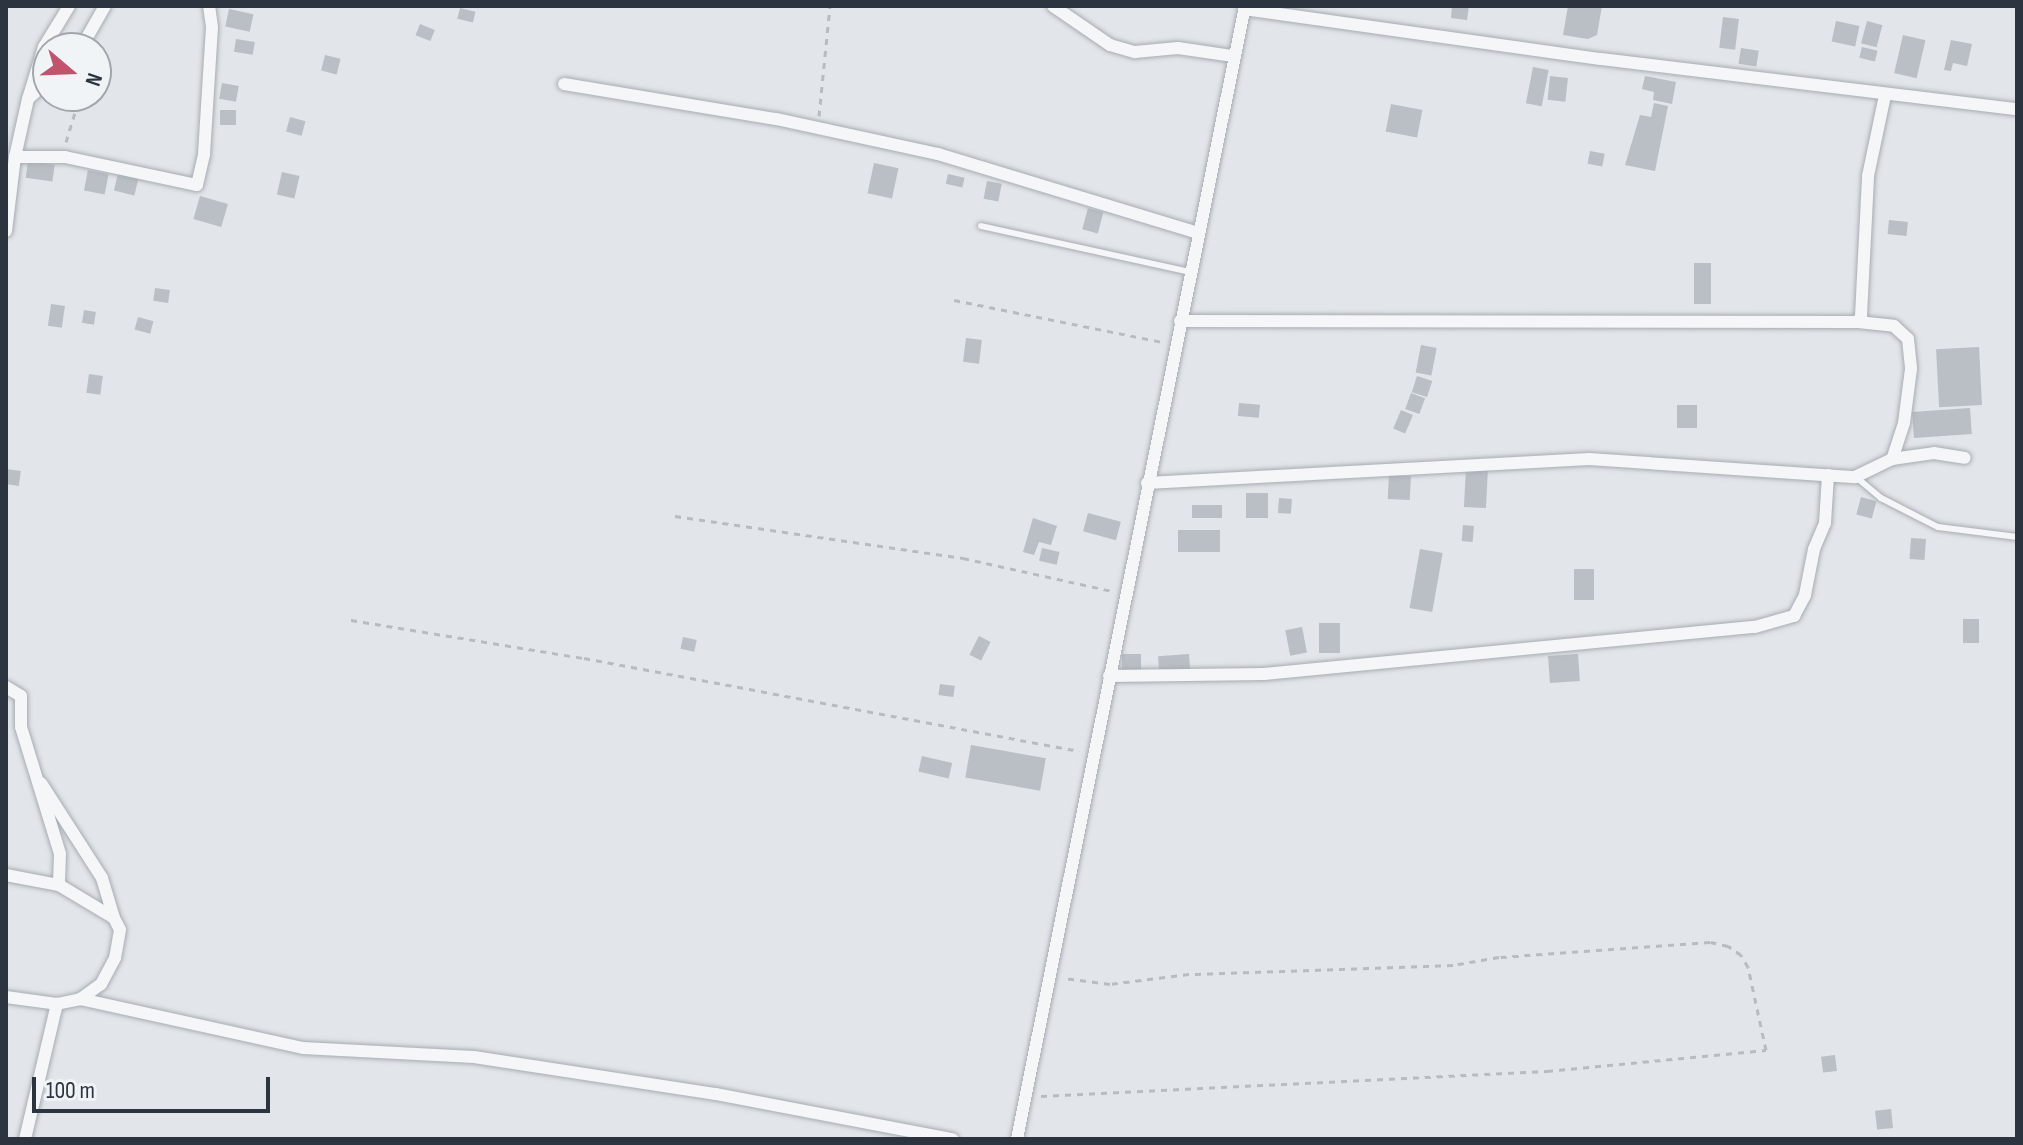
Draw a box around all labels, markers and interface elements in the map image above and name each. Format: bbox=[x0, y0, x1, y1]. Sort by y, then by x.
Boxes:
north arrow bbox=[32, 32, 112, 112]
text: N bbox=[79, 69, 108, 89]
scale bar bbox=[36, 1061, 274, 1111]
text: 100 m bbox=[46, 1076, 95, 1105]

